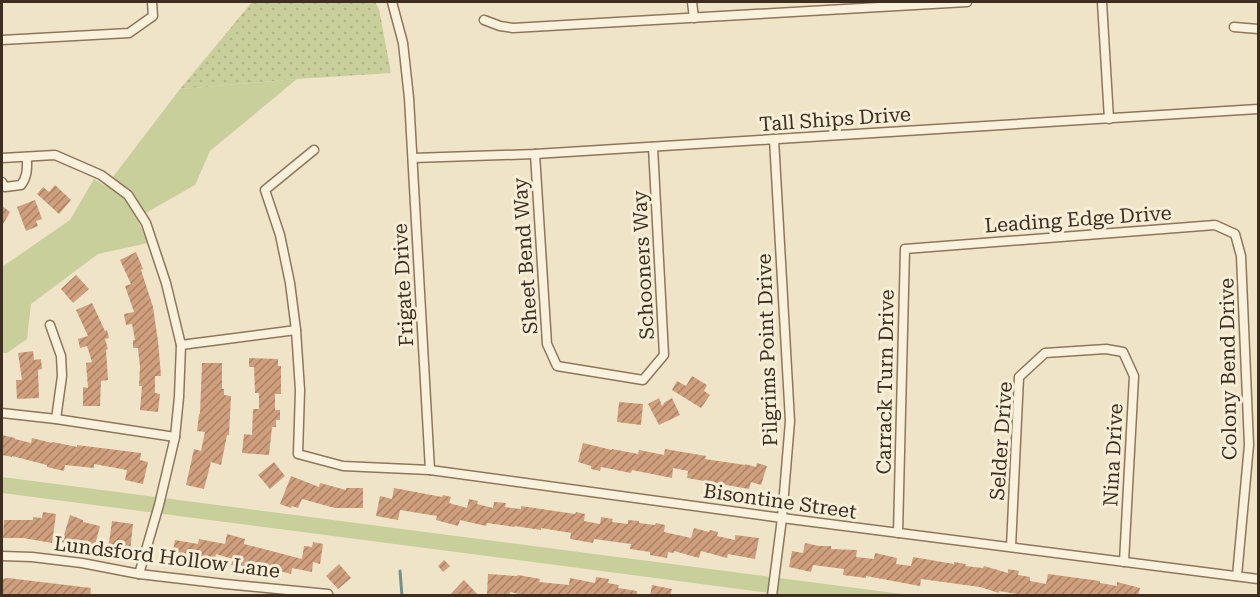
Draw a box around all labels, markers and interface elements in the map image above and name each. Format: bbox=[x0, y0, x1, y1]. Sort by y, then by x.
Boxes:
street label: Tall Ships Drive bbox=[758, 102, 912, 136]
street label: Sheet Bend Way bbox=[508, 177, 542, 335]
street label: Schooners Way bbox=[627, 189, 659, 340]
street label: Leading Edge Drive bbox=[984, 200, 1172, 238]
street label: Frigate Drive bbox=[388, 223, 418, 347]
street label: Pilgrims Point Drive bbox=[752, 253, 782, 447]
street label: Colony Bend Drive bbox=[1214, 278, 1242, 460]
street label: Carrack Turn Drive bbox=[871, 289, 899, 475]
street label: Selder Drive bbox=[985, 381, 1017, 501]
street label: Nina Drive bbox=[1098, 403, 1128, 507]
street label: Bisontine Street bbox=[702, 478, 859, 524]
street label: Lundsford Hollow Lane bbox=[53, 531, 281, 583]

